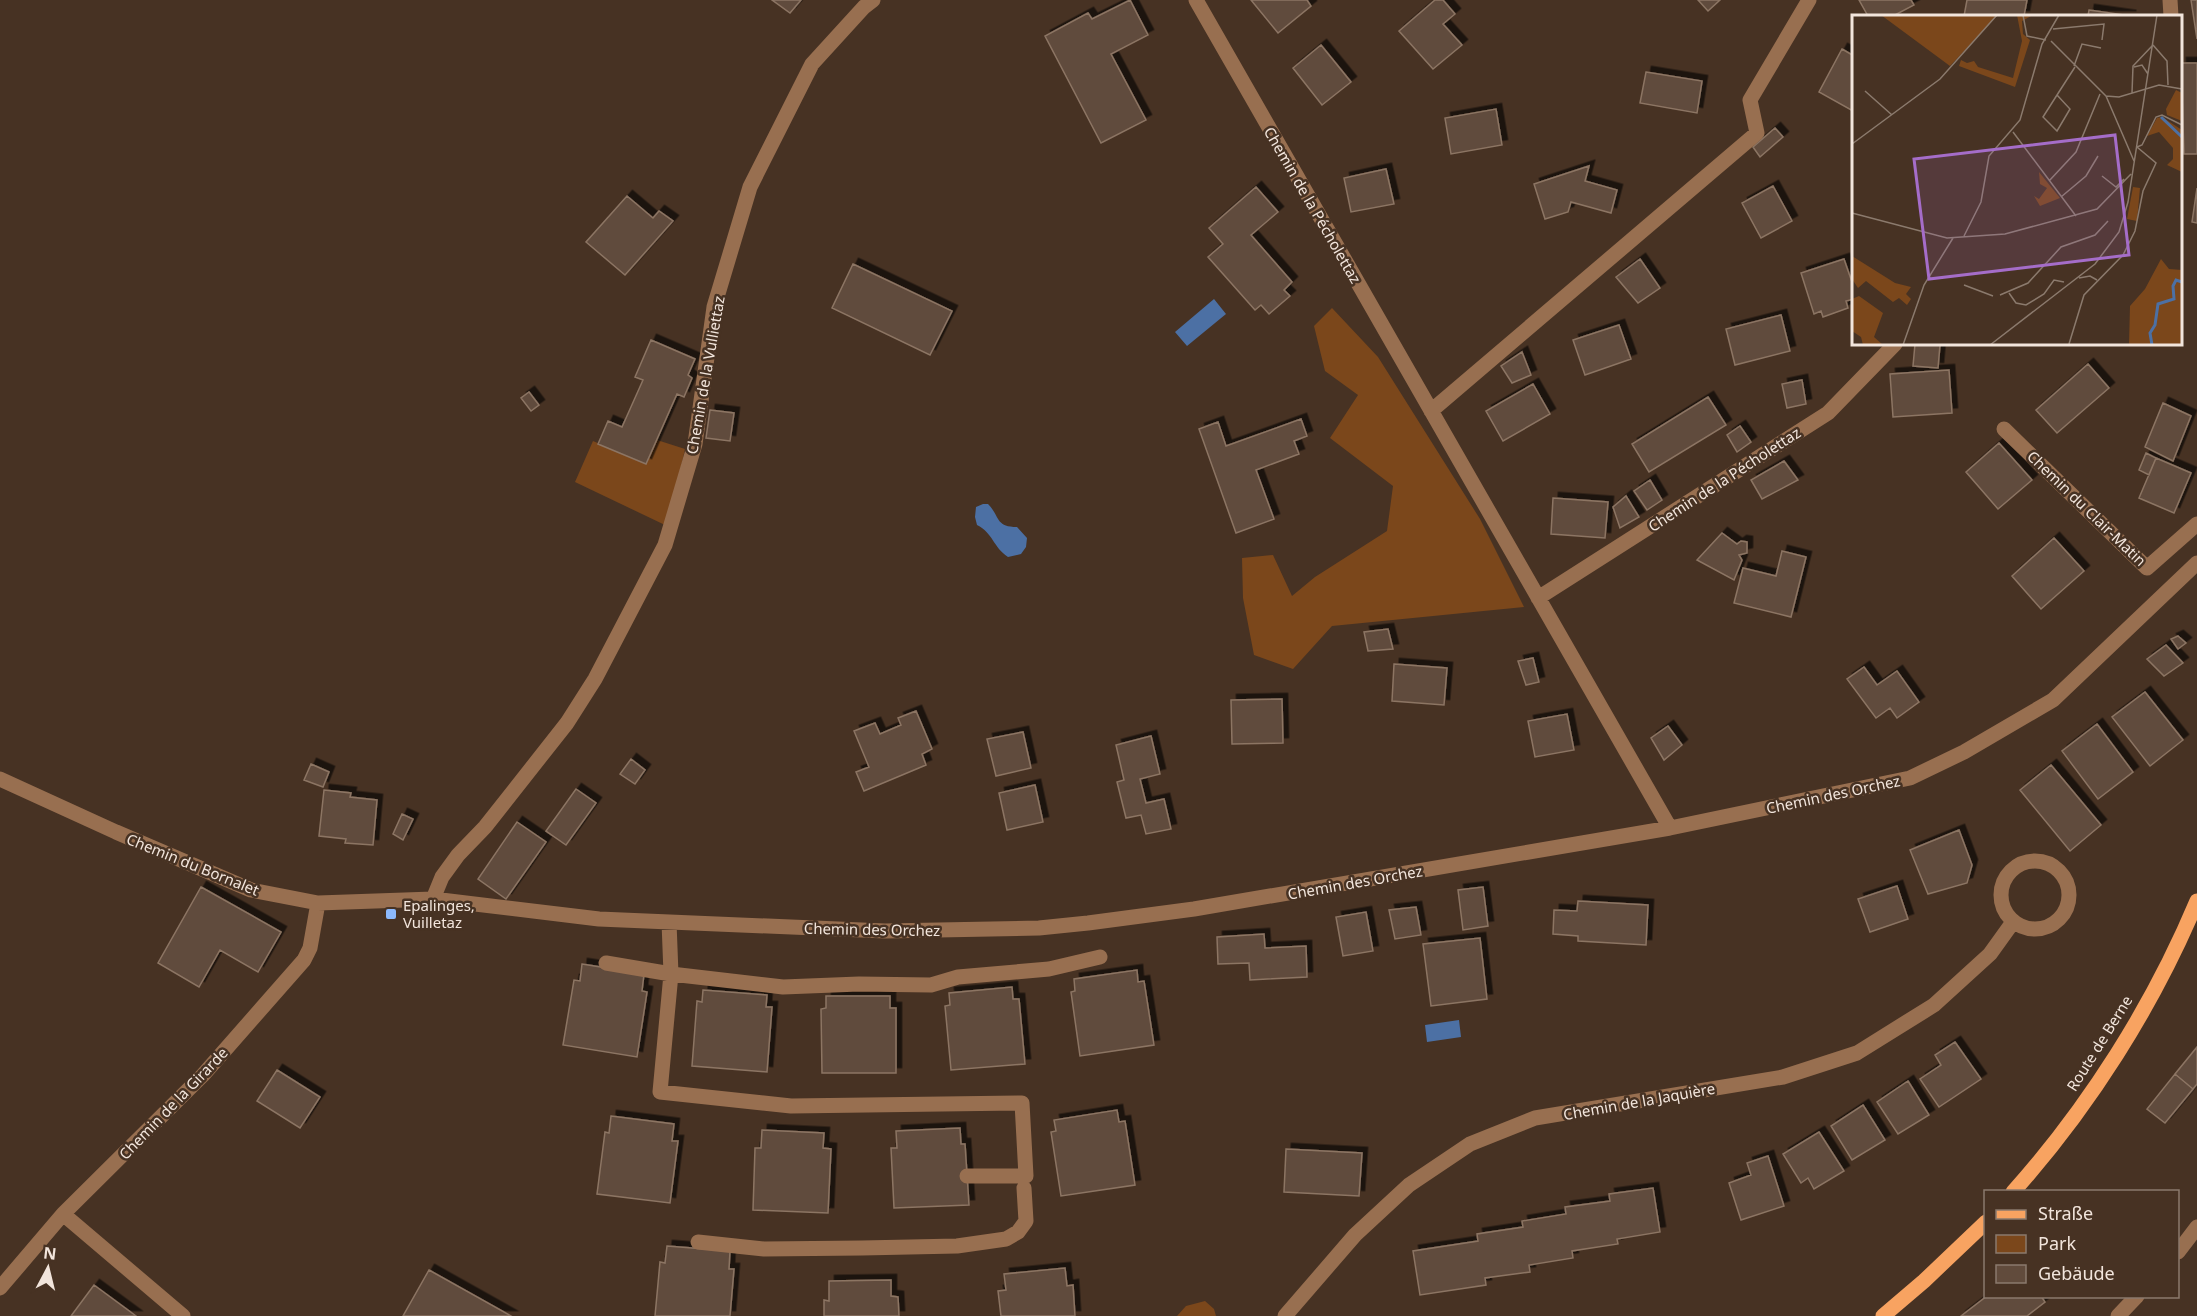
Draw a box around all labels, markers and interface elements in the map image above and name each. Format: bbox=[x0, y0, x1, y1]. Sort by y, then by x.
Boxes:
inset map bbox=[1852, 15, 2182, 345]
street label: Chemin de la Pécholettaz bbox=[1260, 123, 1366, 287]
street label: Chemin de la Vulliettaz bbox=[681, 294, 729, 456]
street label: Chemin de la Pécholettaz bbox=[1644, 422, 1804, 536]
street label: Chemin du Clair-Matin bbox=[2023, 446, 2151, 570]
street label: Chemin des Orchez bbox=[1764, 770, 1902, 818]
street label: Chemin du Bornalet bbox=[124, 828, 263, 900]
street label: Chemin des Orchez bbox=[1286, 860, 1424, 904]
place label: Epalinges, Vuilletaz bbox=[403, 895, 475, 932]
marker: Epalinges, Vuilletaz bbox=[384, 907, 398, 921]
street label: Chemin des Orchez bbox=[804, 918, 940, 940]
street label: Route de Berne bbox=[2062, 991, 2136, 1095]
street label: Chemin de la Girarde bbox=[114, 1043, 232, 1163]
street label: Chemin de la Jaquière bbox=[1562, 1078, 1716, 1124]
legend bbox=[1984, 1190, 2179, 1298]
text: Straße bbox=[2038, 1201, 2093, 1225]
text: Park bbox=[2038, 1231, 2076, 1255]
north arrow bbox=[18, 1238, 78, 1298]
text: N bbox=[42, 1241, 58, 1265]
text: Gebäude bbox=[2038, 1261, 2115, 1285]

